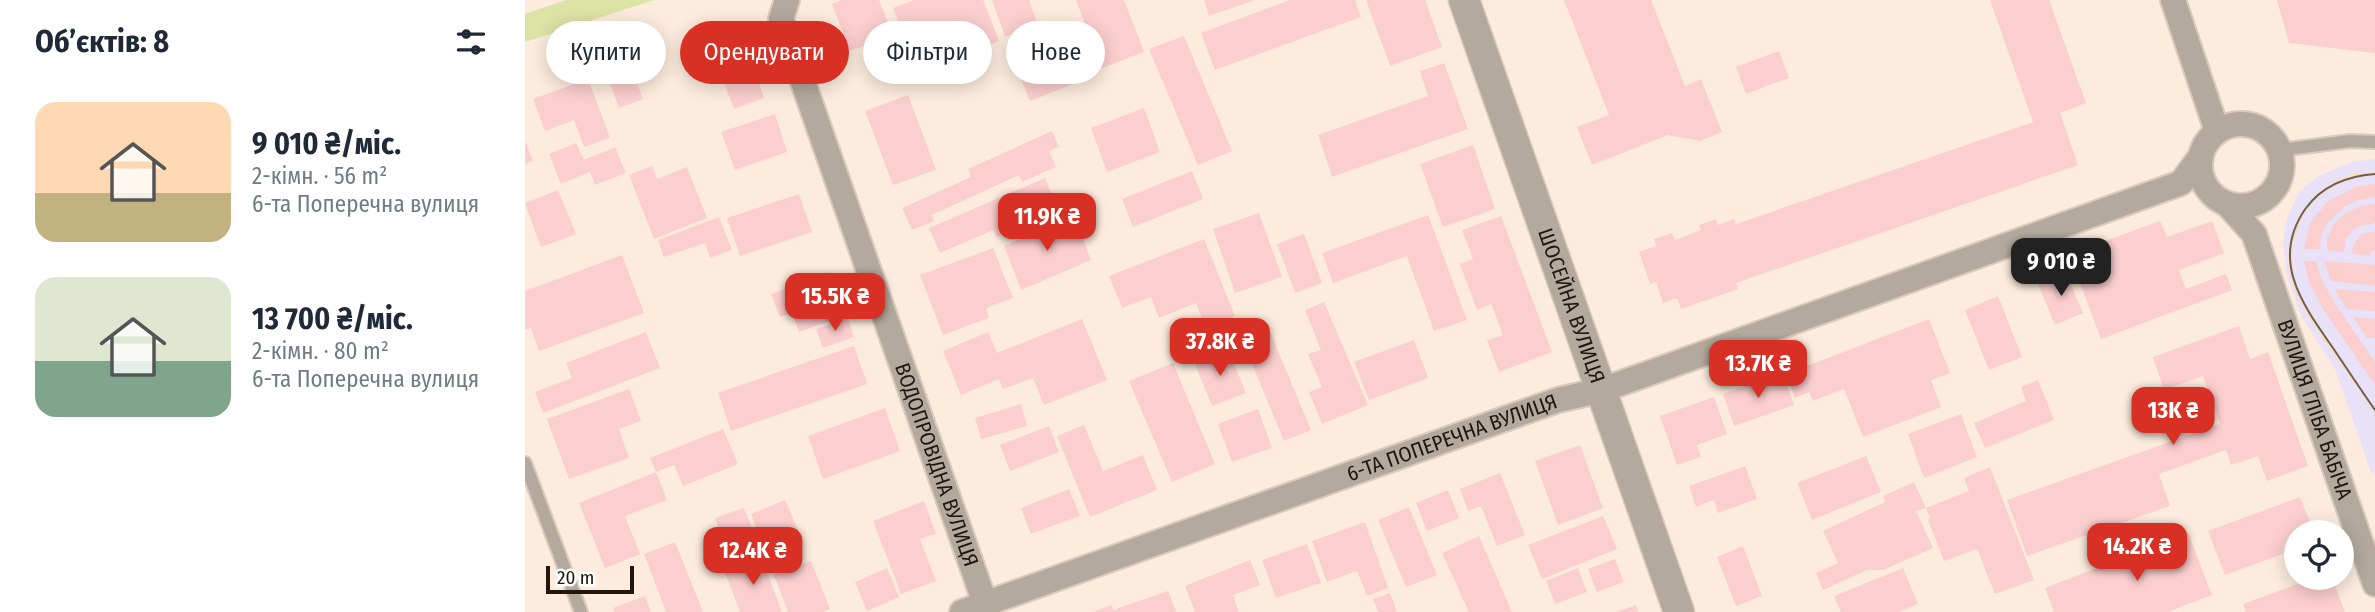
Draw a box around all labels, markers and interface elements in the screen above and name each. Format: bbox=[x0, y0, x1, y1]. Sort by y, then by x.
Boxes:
chip: Купити bbox=[546, 21, 666, 84]
chip: Орендувати bbox=[680, 21, 849, 84]
chip: Фільтри bbox=[863, 21, 992, 84]
chip: Нове bbox=[1006, 21, 1105, 84]
icon: filters bbox=[452, 23, 490, 61]
text: Об’єктів: 8 bbox=[35, 24, 169, 60]
text: 9 010 ₴/міс. bbox=[252, 126, 401, 162]
icon: home bbox=[91, 130, 175, 214]
text: 2-кімн. · 56 m² bbox=[252, 162, 387, 190]
text: 6-та Поперечна вулиця bbox=[252, 190, 479, 218]
pin: 11.9K ₴ bbox=[982, 194, 1112, 253]
text: 11.9K ₴ bbox=[1014, 202, 1080, 230]
street label: ШОСЕЙНА ВУЛИЦЯ bbox=[1532, 225, 1611, 387]
pin: 9 010 ₴ bbox=[1996, 238, 2126, 298]
text: 9 010 ₴ bbox=[2027, 247, 2095, 275]
pin: 15.5K ₴ bbox=[770, 274, 900, 333]
text: 15.5K ₴ bbox=[801, 282, 869, 310]
text: 13 700 ₴/міс. bbox=[252, 301, 413, 337]
icon: home bbox=[91, 305, 175, 389]
street label: ВУЛИЦЯ ГЛІБА БАБІЧА bbox=[2272, 316, 2358, 503]
pin: 37.8K ₴ bbox=[1155, 318, 1285, 378]
text: 37.8K ₴ bbox=[1186, 327, 1254, 355]
text: 2-кімн. · 80 m² bbox=[252, 337, 389, 365]
pin: 13.7K ₴ bbox=[1693, 340, 1823, 400]
text: 13.7K ₴ bbox=[1725, 349, 1791, 377]
street label: ВОДОПРОВІДНА ВУЛИЦЯ bbox=[889, 360, 984, 570]
text: 6-та Поперечна вулиця bbox=[252, 365, 479, 393]
street label: 6-ТА ПОПЕРЕЧНА ВУЛИЦЯ bbox=[1343, 388, 1561, 487]
pin: 13K ₴ bbox=[2124, 388, 2222, 447]
text: 13K ₴ bbox=[2148, 396, 2198, 424]
map controls bbox=[2284, 520, 2354, 590]
button: locate bbox=[2284, 520, 2354, 590]
pin: 14.2K ₴ bbox=[2072, 524, 2202, 583]
pin: 12.4K ₴ bbox=[688, 528, 818, 587]
text: 14.2K ₴ bbox=[2103, 532, 2171, 560]
text: 12.4K ₴ bbox=[719, 536, 787, 564]
scale bar bbox=[546, 563, 633, 595]
text: 20 m bbox=[557, 566, 594, 589]

